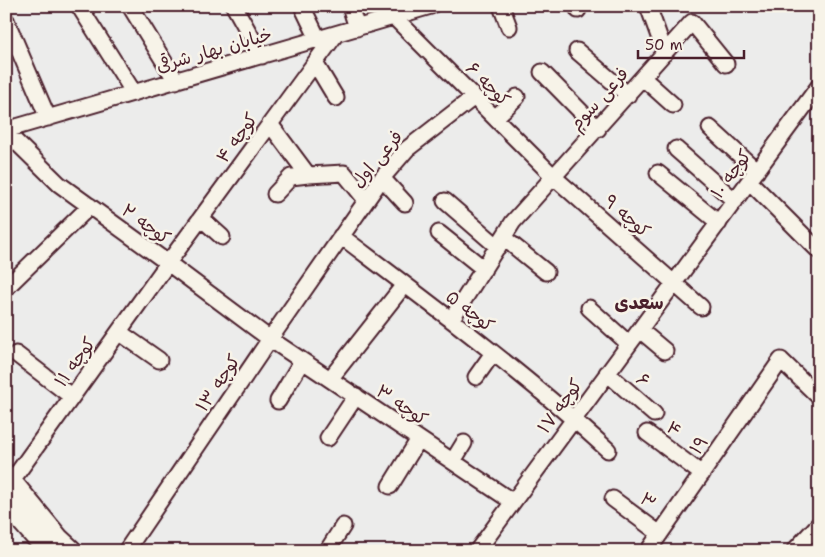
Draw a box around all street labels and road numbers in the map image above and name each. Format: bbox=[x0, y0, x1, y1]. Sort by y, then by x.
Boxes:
street label: خیابان بهار شرقی bbox=[153, 22, 275, 78]
street label: کوچه ۶ bbox=[461, 57, 516, 112]
street label: فرعی سوم bbox=[564, 62, 635, 137]
street label: کوچه ۴ bbox=[211, 108, 263, 168]
street label: فرعی اول bbox=[346, 125, 408, 193]
street label: کوچه ۱۰ bbox=[705, 144, 757, 203]
street label: کوچه ۹ bbox=[599, 189, 656, 243]
street label: کوچه ۲ bbox=[117, 198, 176, 250]
street label: کوچه ۵ bbox=[441, 285, 499, 338]
street label: کوچه ۱۱ bbox=[49, 332, 101, 392]
street label: کوچه ۱۳ bbox=[190, 349, 246, 416]
street label: ۶ bbox=[631, 367, 655, 393]
street label: کوچه ۱۷ bbox=[532, 374, 588, 438]
street label: کوچه ۳ bbox=[371, 379, 433, 431]
street label: ۴ bbox=[661, 415, 687, 443]
street label: ۱۹ bbox=[684, 431, 714, 459]
street label: ۳ bbox=[635, 487, 661, 515]

